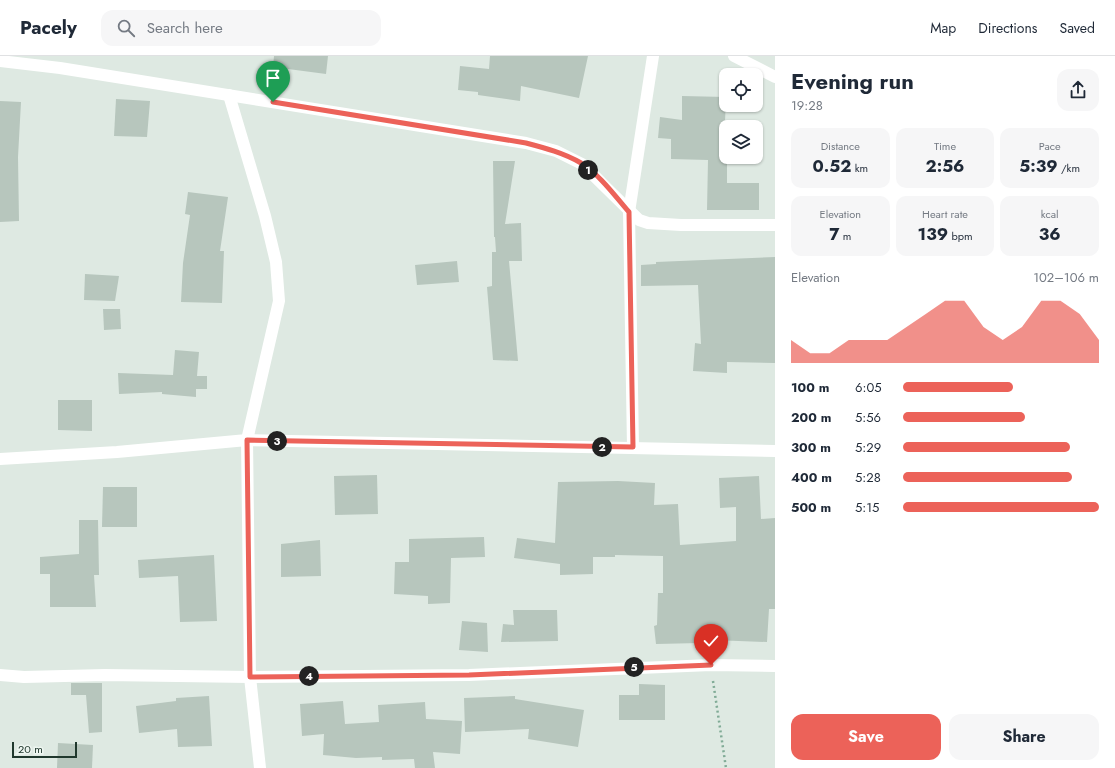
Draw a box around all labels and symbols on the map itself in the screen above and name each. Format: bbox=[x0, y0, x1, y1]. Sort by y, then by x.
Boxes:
pin bbox=[256, 61, 290, 102]
pin: 1 bbox=[578, 160, 598, 180]
pin: 3 bbox=[267, 431, 287, 451]
pin: 2 bbox=[592, 437, 612, 457]
pin bbox=[694, 624, 728, 665]
pin: 5 bbox=[624, 657, 644, 677]
pin: 4 bbox=[299, 666, 319, 686]
scale bar bbox=[12, 740, 77, 759]

